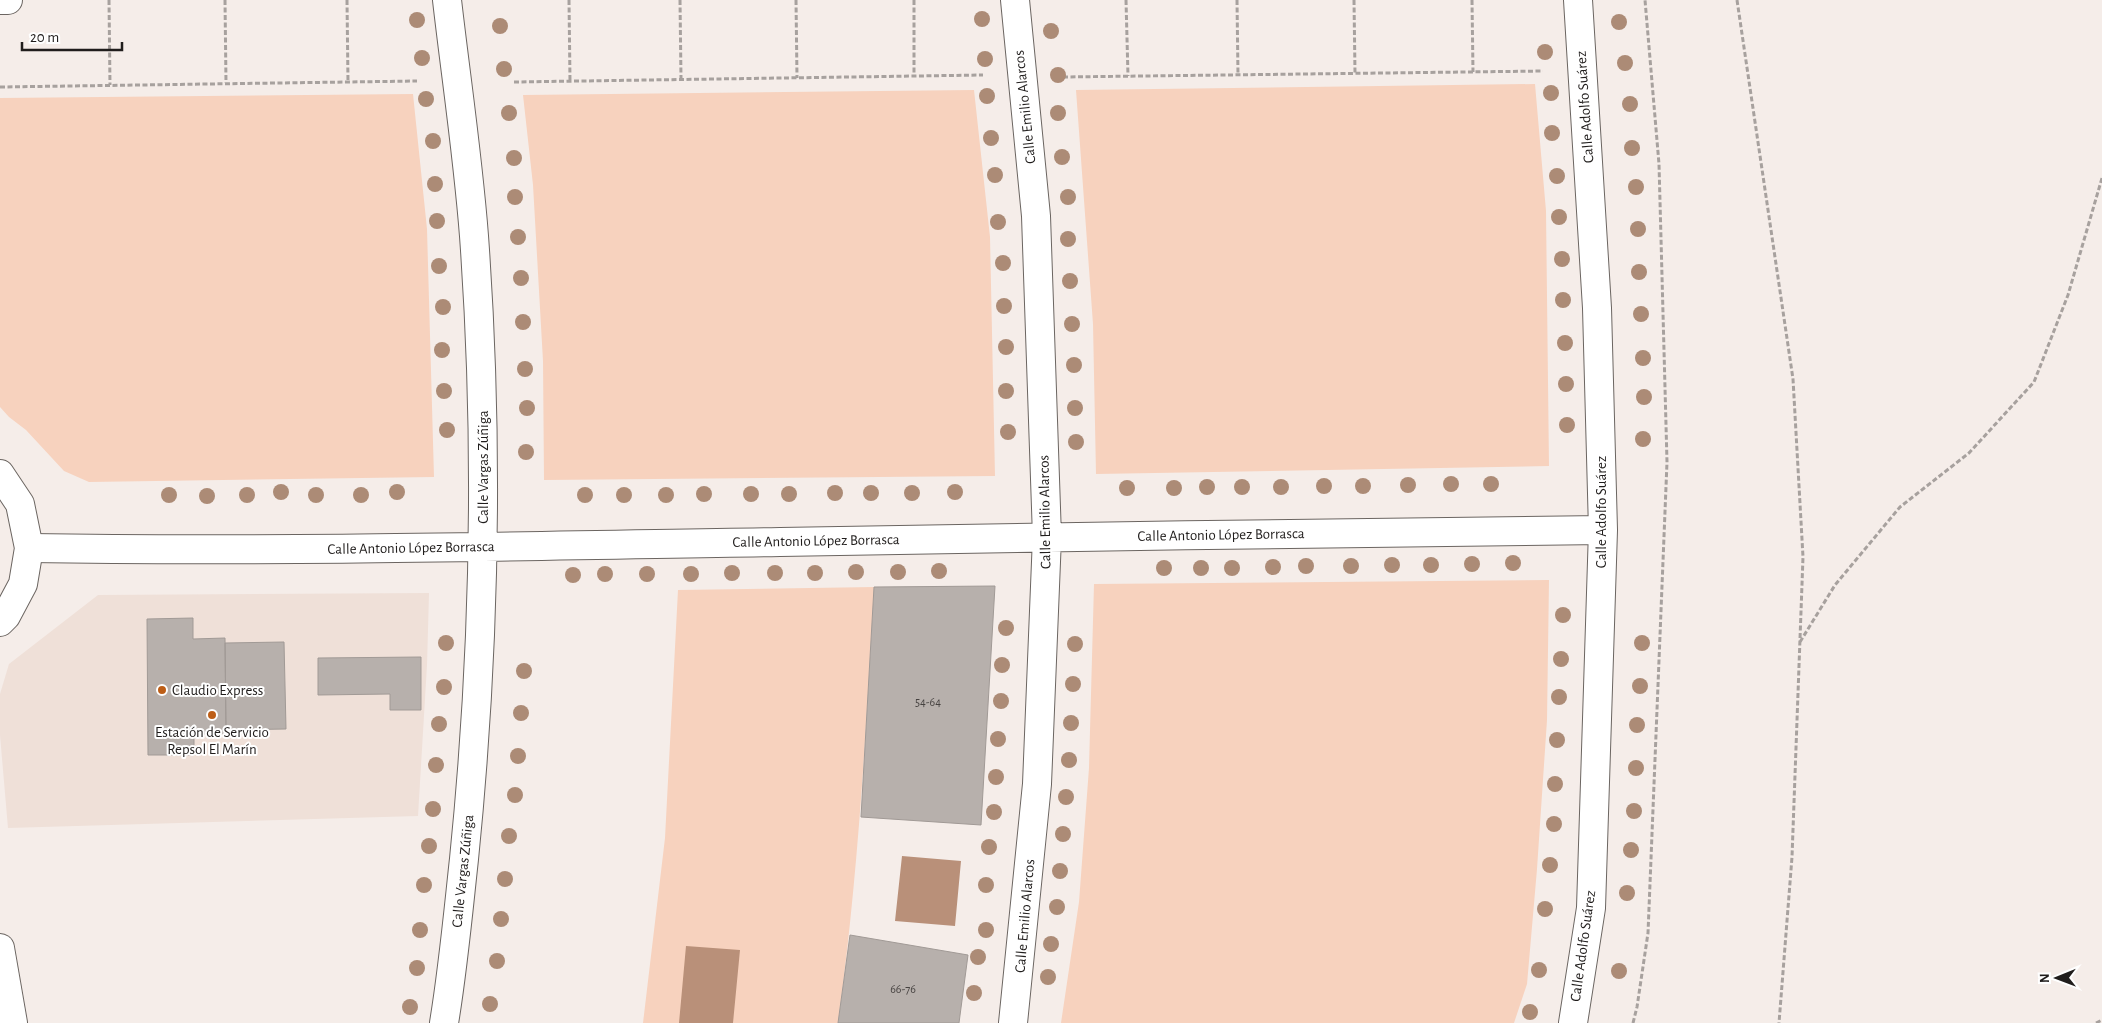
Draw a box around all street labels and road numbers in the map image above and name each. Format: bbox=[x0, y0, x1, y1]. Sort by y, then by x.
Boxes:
street label: Calle Emilio Alarcos bbox=[1012, 49, 1038, 165]
street label: Calle Adolfo Suárez bbox=[1574, 50, 1596, 164]
street label: Calle Vargas Zúñiga bbox=[476, 410, 491, 524]
street label: Calle Emilio Alarcos bbox=[1037, 455, 1053, 569]
street label: Calle Adolfo Suárez bbox=[1594, 456, 1609, 568]
street label: Calle Antonio López Borrasca bbox=[1137, 526, 1305, 544]
street label: Calle Antonio López Borrasca bbox=[732, 532, 900, 550]
street label: Calle Antonio López Borrasca bbox=[327, 539, 495, 557]
street label: Calle Vargas Zúñiga bbox=[450, 814, 476, 928]
street label: Calle Emilio Alarcos bbox=[1013, 859, 1037, 973]
street label: Calle Adolfo Suárez bbox=[1568, 889, 1598, 1003]

